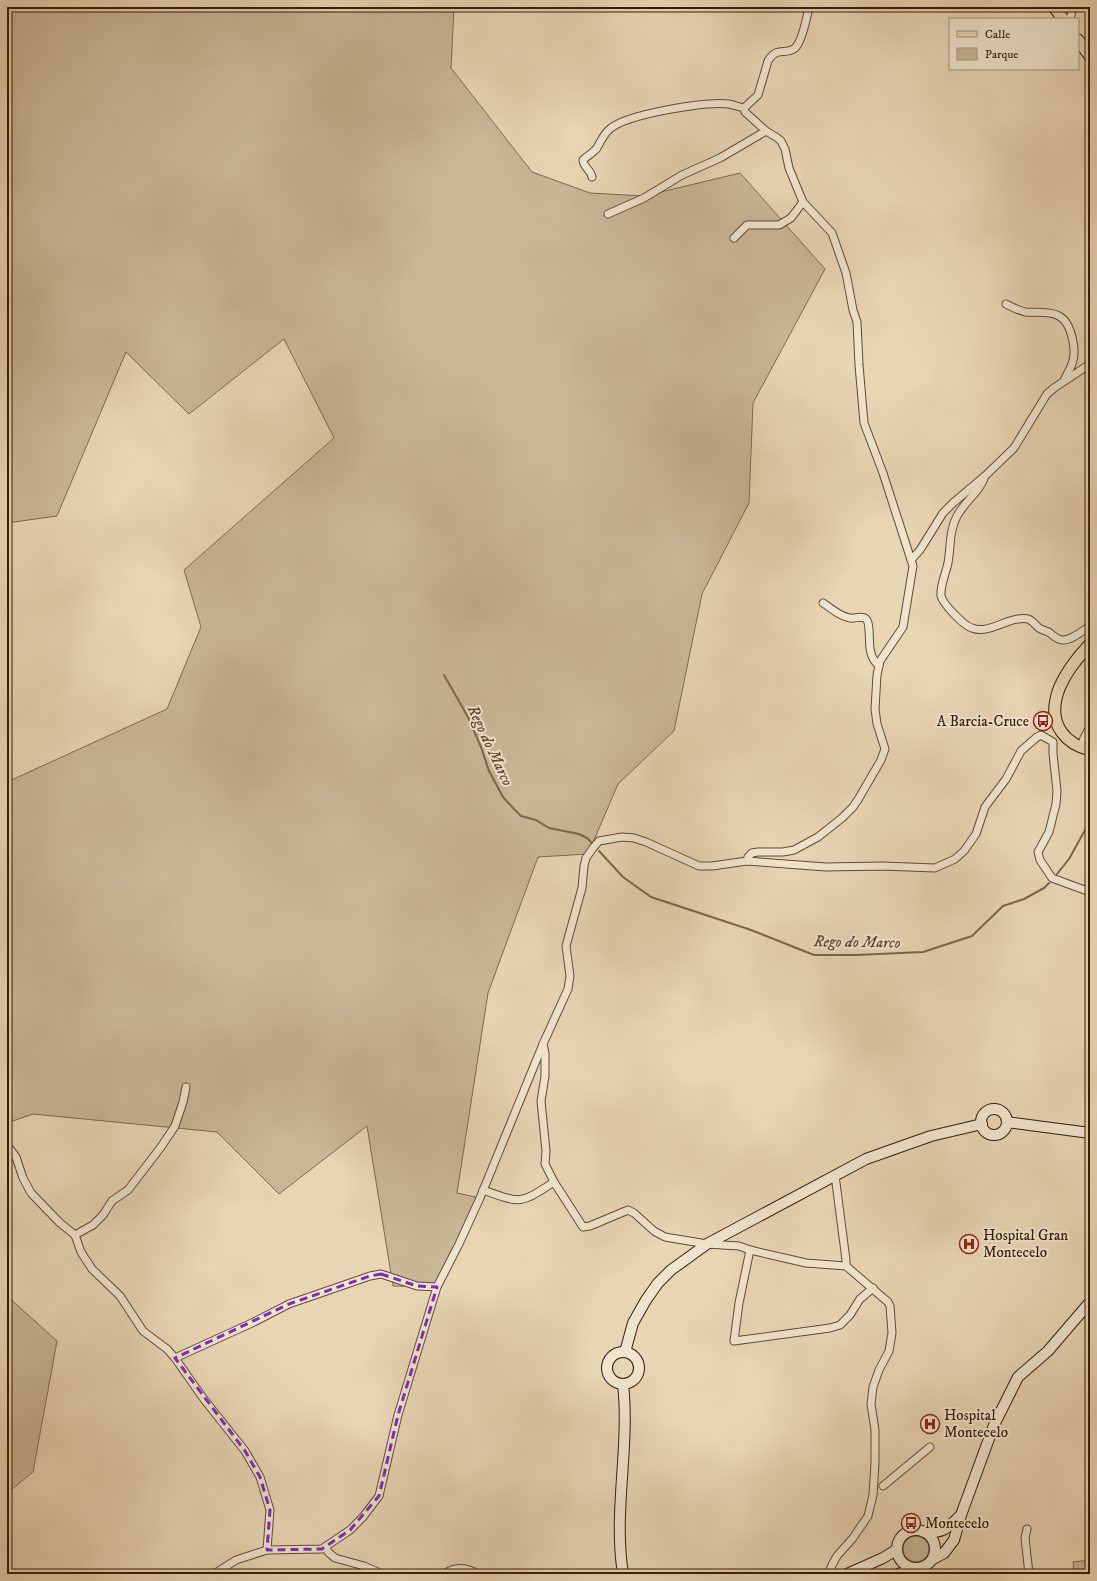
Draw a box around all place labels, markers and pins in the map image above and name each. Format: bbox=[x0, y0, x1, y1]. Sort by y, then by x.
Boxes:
bus stop icon: A Barcia-Cruce bbox=[1032, 710, 1054, 732]
place label: A Barcia-Cruce bbox=[937, 712, 1029, 731]
place label: Hospital Gran Montecelo bbox=[983, 1226, 1068, 1262]
hospital icon: Hospital Gran Montecelo bbox=[958, 1233, 980, 1255]
place label: Hospital Montecelo bbox=[944, 1406, 1008, 1442]
hospital icon: Hospital Montecelo bbox=[919, 1413, 941, 1435]
bus stop icon: Montecelo bbox=[900, 1512, 922, 1534]
place label: Montecelo bbox=[925, 1514, 989, 1533]

